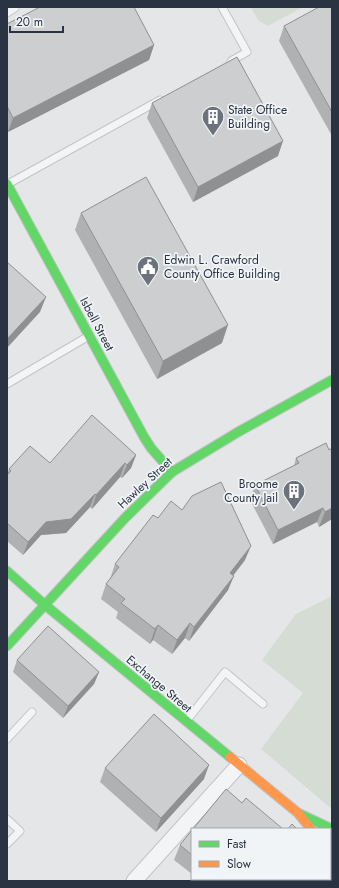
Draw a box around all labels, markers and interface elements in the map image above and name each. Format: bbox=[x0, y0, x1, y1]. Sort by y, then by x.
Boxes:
scale bar bbox=[10, 8, 63, 34]
text: 20 m bbox=[16, 13, 43, 31]
place label: State Office Building bbox=[228, 101, 287, 133]
building icon: State Office Building bbox=[200, 104, 226, 137]
place label: Edwin L. Crawford County Office Building bbox=[164, 251, 280, 283]
public building icon: Edwin L. Crawford County Office Building bbox=[135, 254, 161, 287]
street label: Isbell Street bbox=[75, 294, 119, 354]
street label: Hawley Street bbox=[114, 453, 176, 513]
place label: Broome County Jail bbox=[224, 475, 278, 507]
building icon: Broome County Jail bbox=[281, 478, 307, 511]
street label: Exchange Street bbox=[122, 651, 196, 717]
legend bbox=[191, 828, 331, 880]
text: Fast bbox=[227, 835, 246, 853]
text: Slow bbox=[227, 855, 252, 873]

